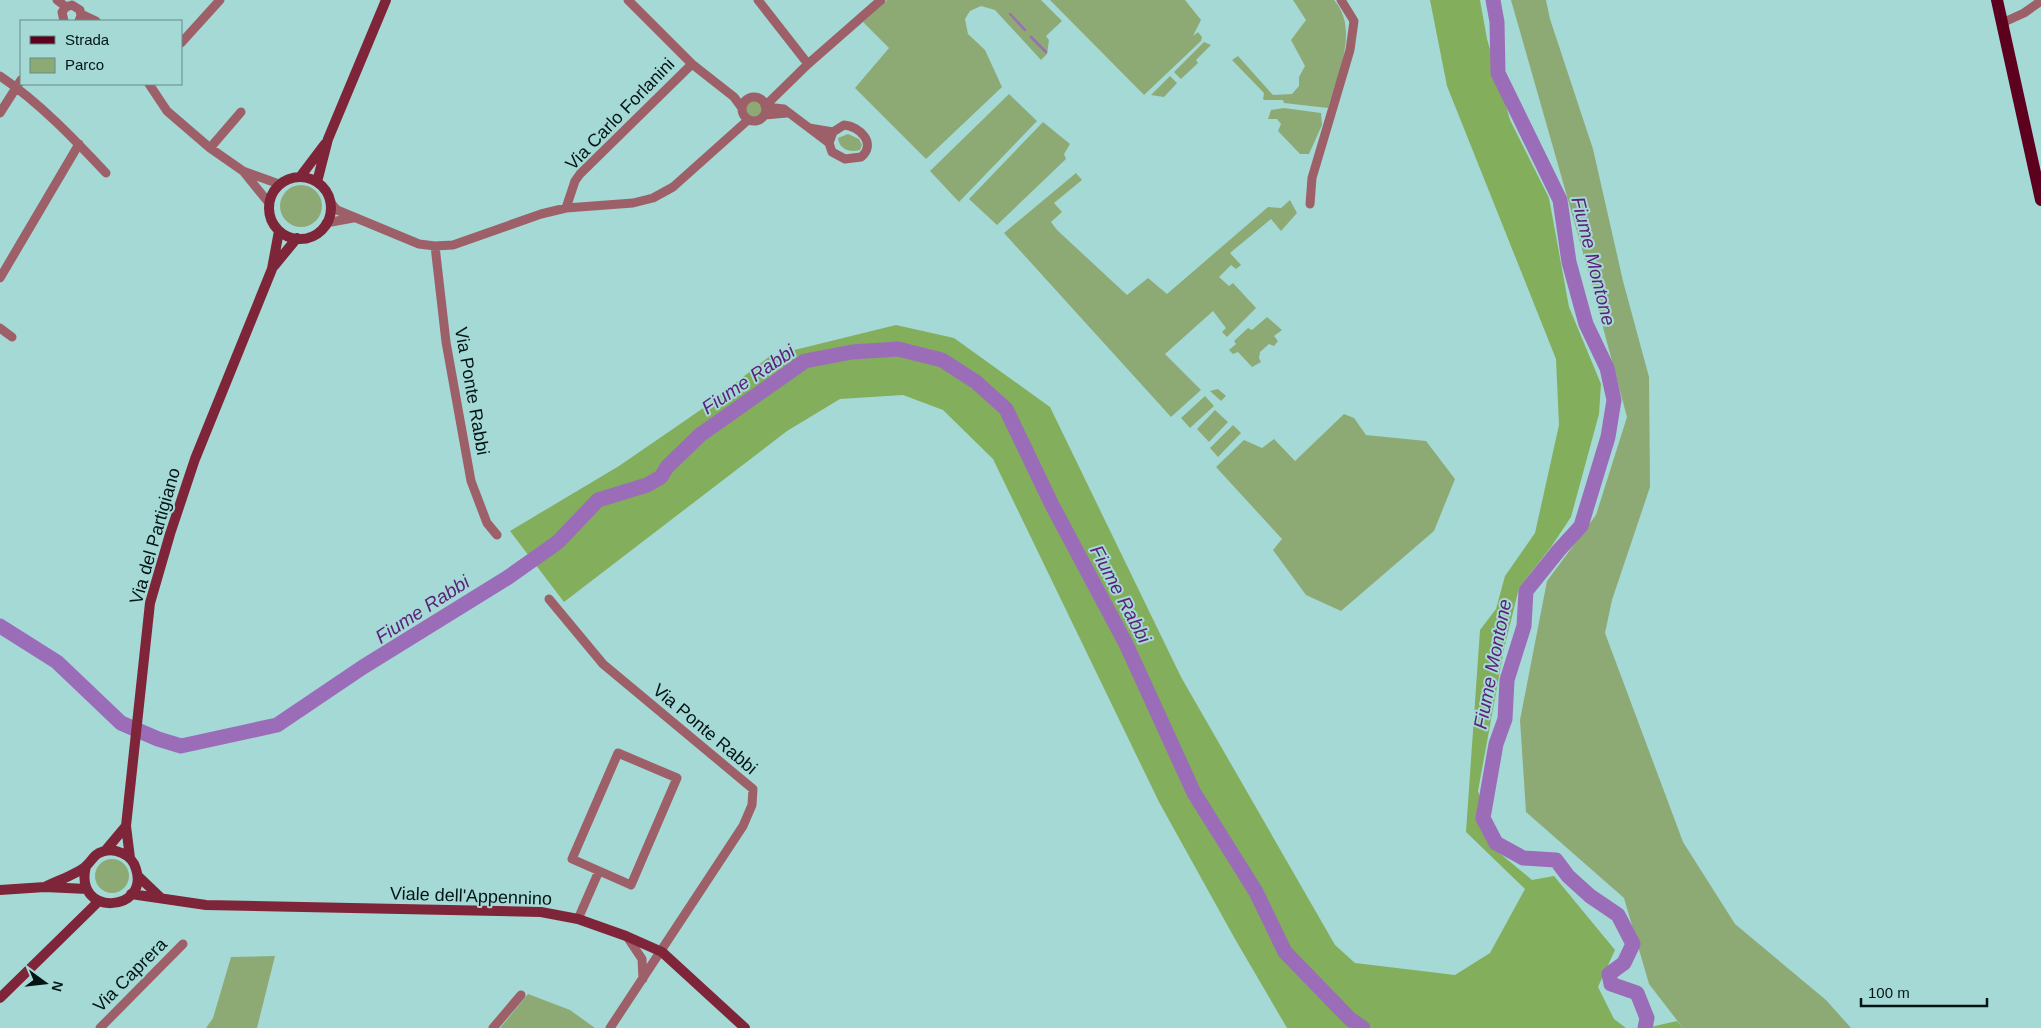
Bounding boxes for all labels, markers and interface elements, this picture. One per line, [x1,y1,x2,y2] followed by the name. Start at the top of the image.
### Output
[20,20,182,85] legend
[65,31,110,48] text: Strada
[561,54,679,174] street label: Via Carlo Forlanini
[65,56,104,73] text: Parco
[1567,195,1620,328] water label: Fiume Montone
[451,325,493,457] street label: Via Ponte Rabbi
[698,340,799,418] water label: Fiume Rabbi
[126,466,184,606] street label: Via del Partigiano
[1086,542,1155,647] water label: Fiume Rabbi
[371,571,474,648] water label: Fiume Rabbi
[1470,597,1515,731] water label: Fiume Montone
[649,680,761,778] street label: Via Ponte Rabbi
[390,883,552,909] street label: Viale dell'Appennino
[89,933,172,1016] street label: Via Caprera
[20,958,70,1008] north arrow
[1861,976,1987,1008] scale bar
[49,979,67,993] text: N
[1868,984,1910,1001] text: 100 m

